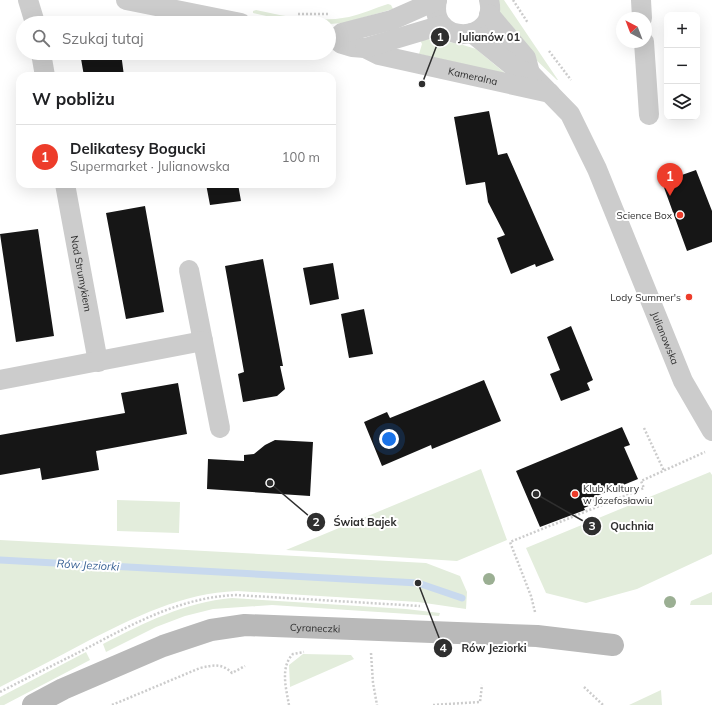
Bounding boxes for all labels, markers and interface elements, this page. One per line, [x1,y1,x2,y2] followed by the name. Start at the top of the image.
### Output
[616,12,652,48] north arrow
[664,12,700,120] map controls
[664,12,700,48] button: +
[16,16,336,60] search box
[430,25,528,48] callout: Julianów 01
[30,27,52,49] icon: search
[62,29,144,48] text: Szukaj tutaj
[436,29,444,44] text: 1
[458,30,520,44] text: Julianów 01
[664,48,700,84] button: −
[447,64,499,88] street label: Kameralna
[664,84,700,120] button: layers
[32,88,115,109] text: W pobliżu
[70,139,206,158] text: Delikatesy Bogucki
[41,149,49,165] text: 1
[282,149,320,165] text: 100 m
[70,158,230,174] text: Supermarket · Julianowska
[657,163,683,196] pin: 1
[616,209,673,222] place label: Science Box
[675,210,685,220] marker: Science Box
[68,234,95,313] street label: Nad Strumykiem
[610,291,681,304] place label: Lody Summer's
[684,292,694,302] marker: Lody Summer's
[649,309,682,366] street label: Julianowska
[379,429,399,449] your location
[583,482,653,507] place label: Klub Kultury w Józefosławiu
[570,489,580,499] marker: Klub Kultury w Józefosławiu
[306,511,405,534] callout: Świat Bajek
[312,514,320,529] text: 2
[334,515,397,529] text: Świat Bajek
[582,515,662,538] callout: Quchnia
[588,518,596,533] text: 3
[610,519,654,533] text: Quchnia
[56,556,120,574] water label: Rów Jeziorki
[290,620,341,635] street label: Cyraneczki
[433,637,534,660] callout: Rów Jeziorki
[439,640,447,655] text: 4
[461,641,527,655] text: Rów Jeziorki

